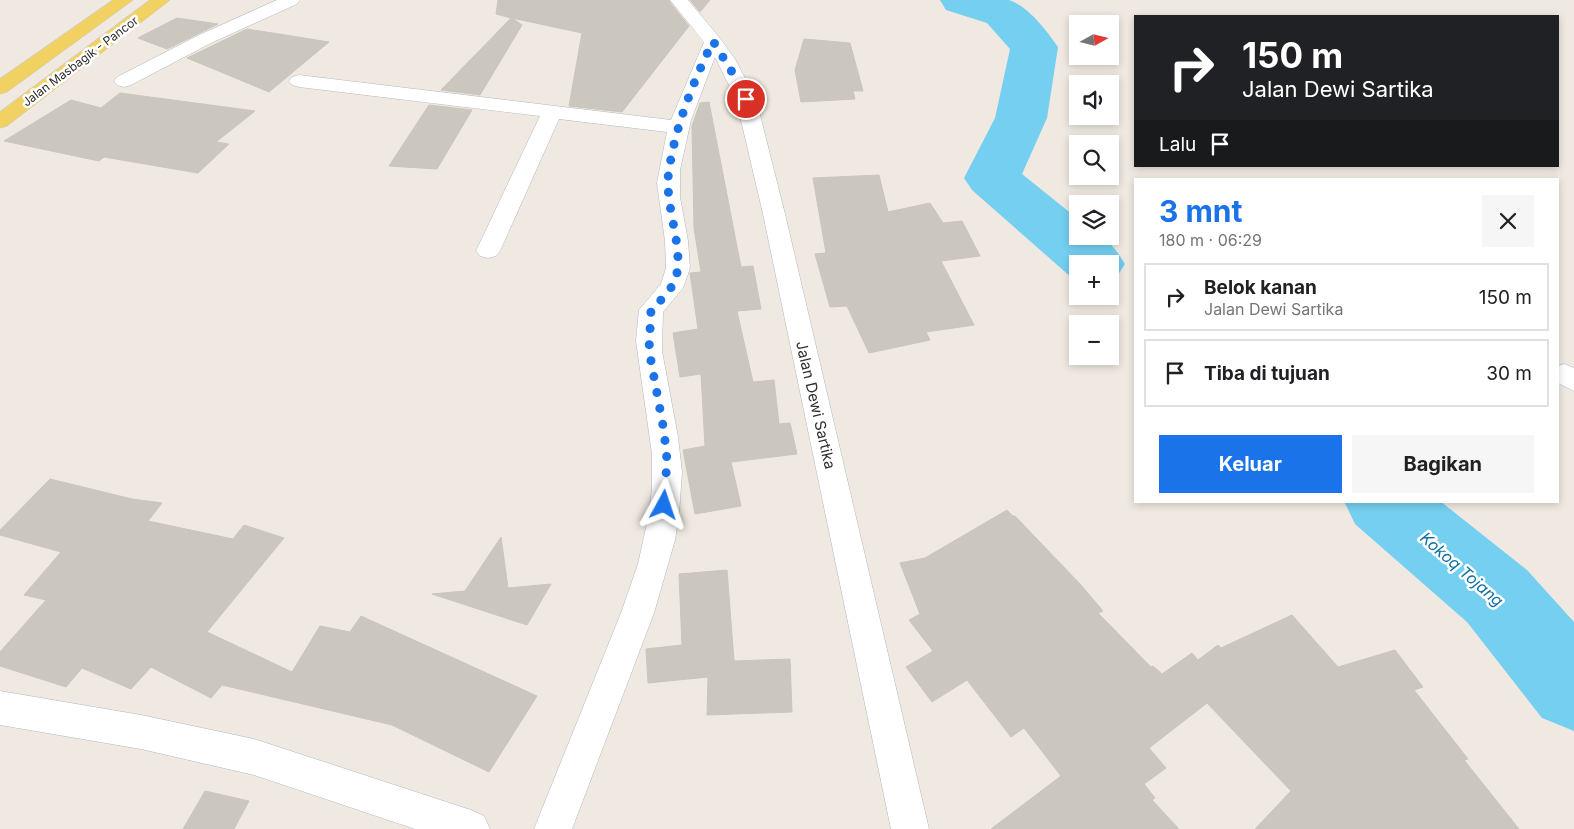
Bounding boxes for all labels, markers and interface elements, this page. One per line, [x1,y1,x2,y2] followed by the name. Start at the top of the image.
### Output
[19,12,141,109] street label: Jalan Masbagik - Pancor
[1069,15,1119,65] north arrow
[1069,15,1119,365] map controls
[1242,34,1343,76] text: 150 m
[1159,35,1224,100] icon: right
[1069,75,1119,125] button: sound
[1242,76,1434,102] text: Jalan Dewi Sartika
[725,78,767,120] pin
[732,85,760,113] icon: arrive
[1206,130,1234,158] icon: arrive
[1159,133,1196,156] text: Lalu
[1069,135,1119,185] button: search
[1159,193,1243,229] text: 3 mnt
[1069,195,1119,245] button: layers
[1482,195,1534,247] button: close
[1159,230,1262,250] text: 180 m · 06:29
[1069,255,1119,305] button: +
[1204,276,1317,299] text: Belok kanan
[1161,283,1189,311] icon: right
[1479,286,1532,309] text: 150 m
[1204,299,1343,319] text: Jalan Dewi Sartika
[1069,315,1119,365] button: −
[792,339,840,471] street label: Jalan Dewi Sartika
[1161,359,1189,387] icon: arrive
[1204,362,1330,385] text: Tiba di tujuan
[1486,362,1532,385] text: 30 m
[1159,435,1342,493] button: Keluar
[1352,435,1534,493] button: Bagikan
[637,478,689,530] position arrow
[1416,527,1508,611] water label: Kokoq Tojang

